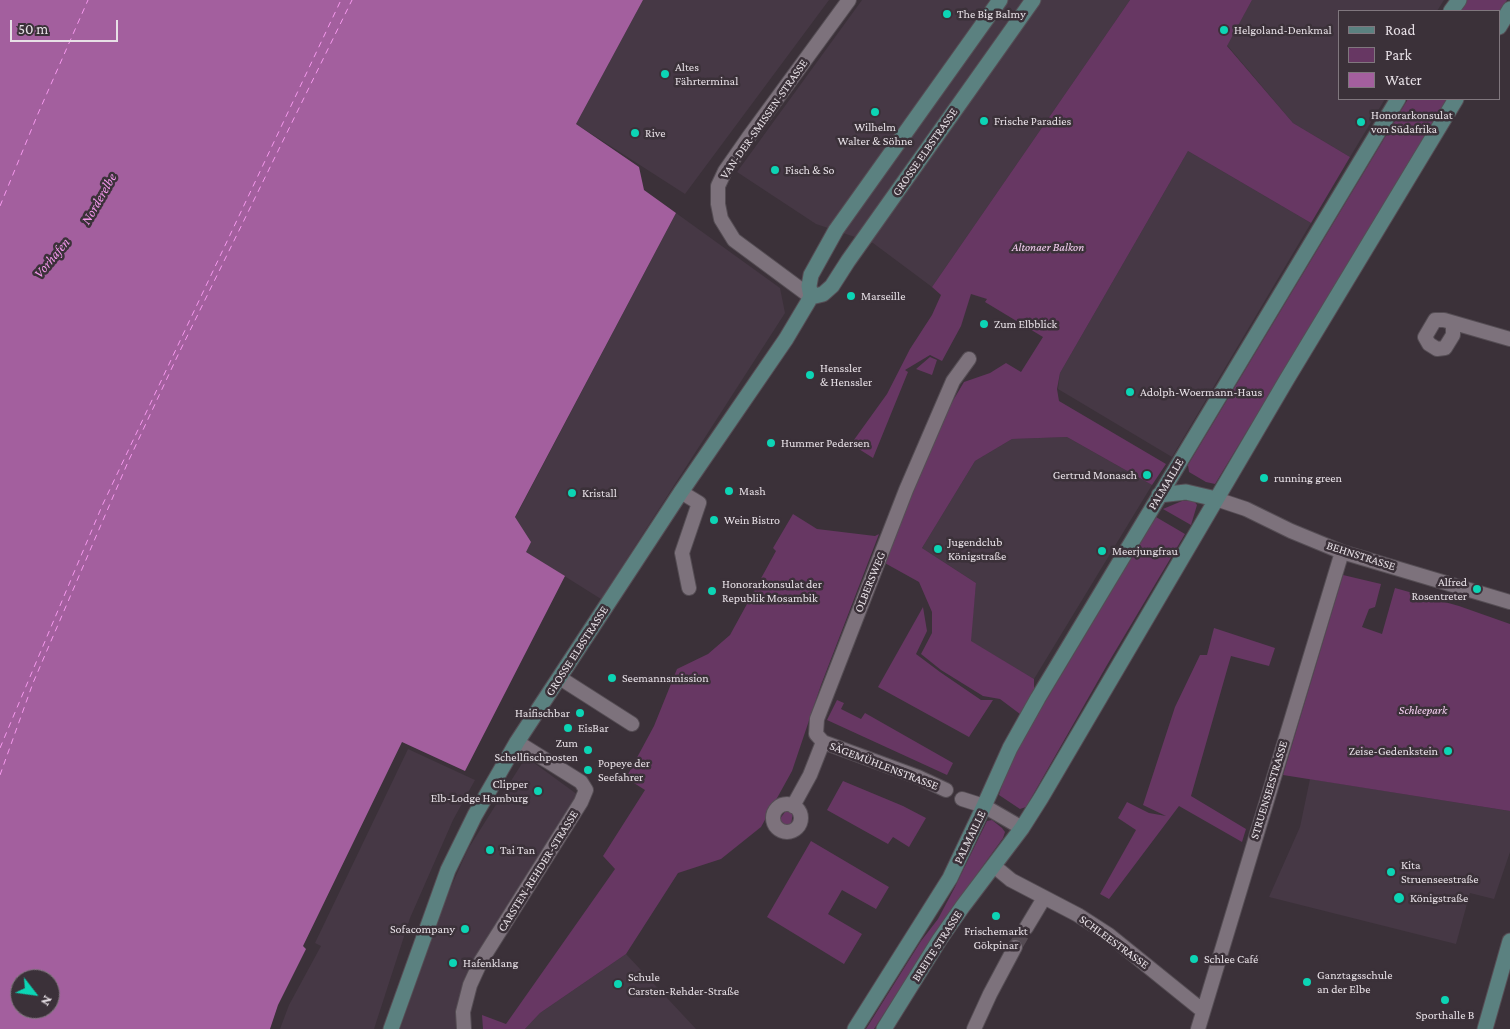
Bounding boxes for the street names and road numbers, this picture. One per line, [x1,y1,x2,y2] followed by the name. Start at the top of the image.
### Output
[717,56,811,182] street label: VAN-DER-SMISSEN-STRASSE
[889,105,961,199] street label: GROSSE ELBSTRASSE
[1145,456,1187,512] street label: PALMAILLE
[1325,538,1397,574] street label: BEHNSTRASSE
[851,550,889,614] street label: OLBERSWEG
[543,603,611,699] street label: GROSSE ELBSTRASSE
[828,739,940,793] street label: SÄGEMÜHLENSTRASSE
[1247,739,1291,841] street label: STRUENSEESTRASSE
[495,808,581,934] street label: CARSTEN-REHDER-STRASSE
[951,808,989,866] street label: PALMAILLE
[909,908,965,984] street label: BREITE STRASSE
[1076,912,1152,972] street label: SCHLEESTRASSE

